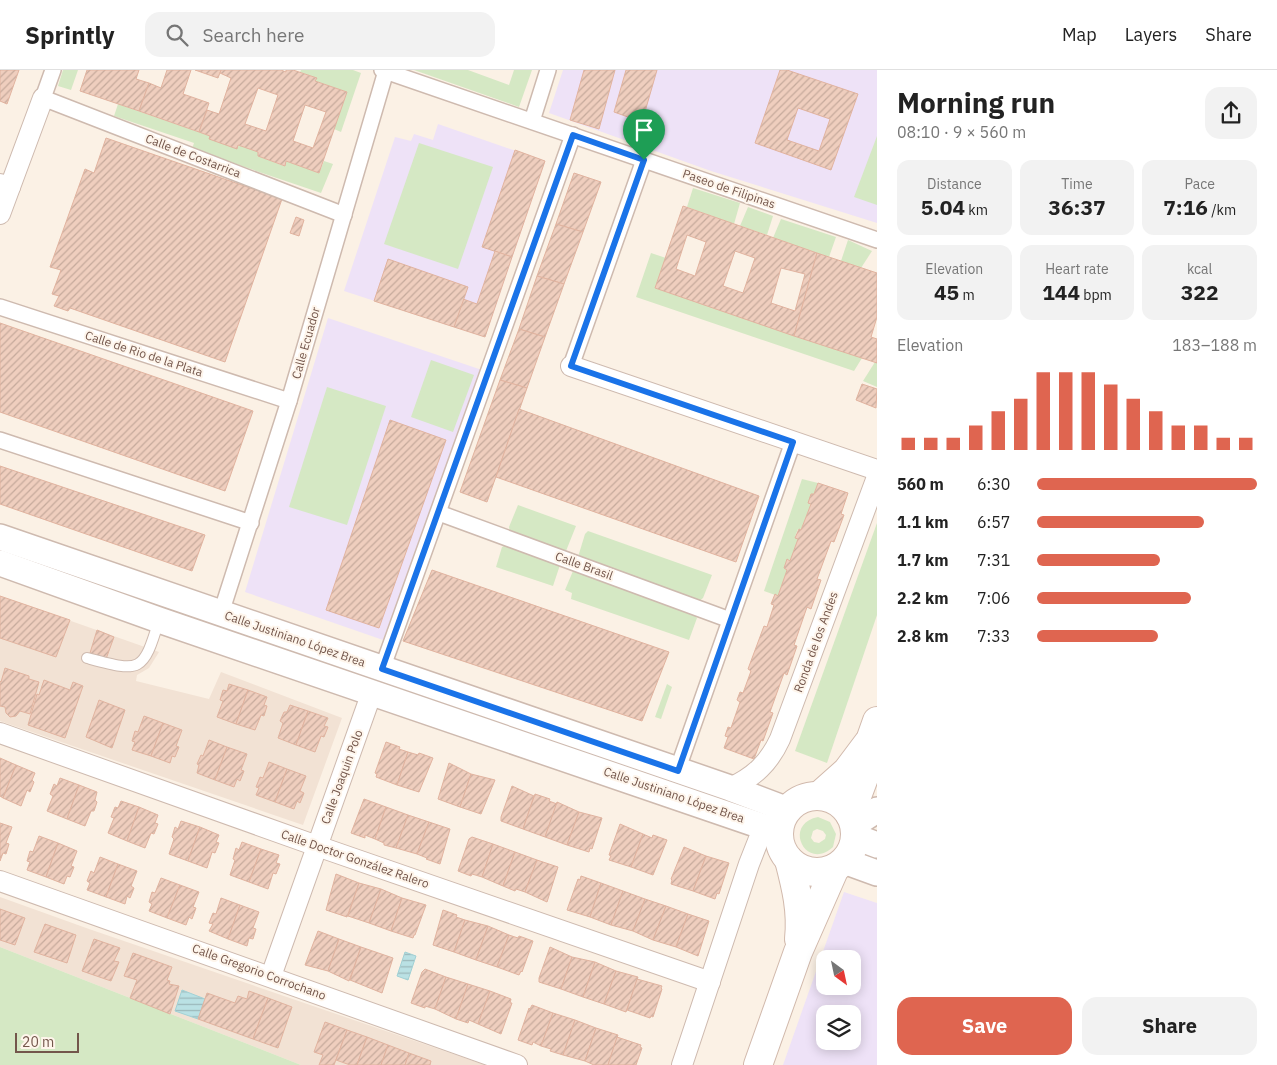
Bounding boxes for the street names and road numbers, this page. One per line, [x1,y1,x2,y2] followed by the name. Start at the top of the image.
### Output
[143,130,244,181] street label: Calle de Costarrica
[681,166,778,211] street label: Paseo de Filipinas
[288,305,323,380] street label: Calle Ecuador
[83,327,205,380] street label: Calle de Rio de la Plata
[553,548,615,583] street label: Calle Brasil
[790,589,841,694] street label: Ronda de los Andes
[223,607,368,670] street label: Calle Justiniano López Brea
[318,727,366,826] street label: Calle Joaquin Polo
[602,763,747,826] street label: Calle Justiniano López Brea
[279,826,431,891] street label: Calle Doctor González Ralero
[190,940,328,1003] street label: Calle Gregorio Corrochano

